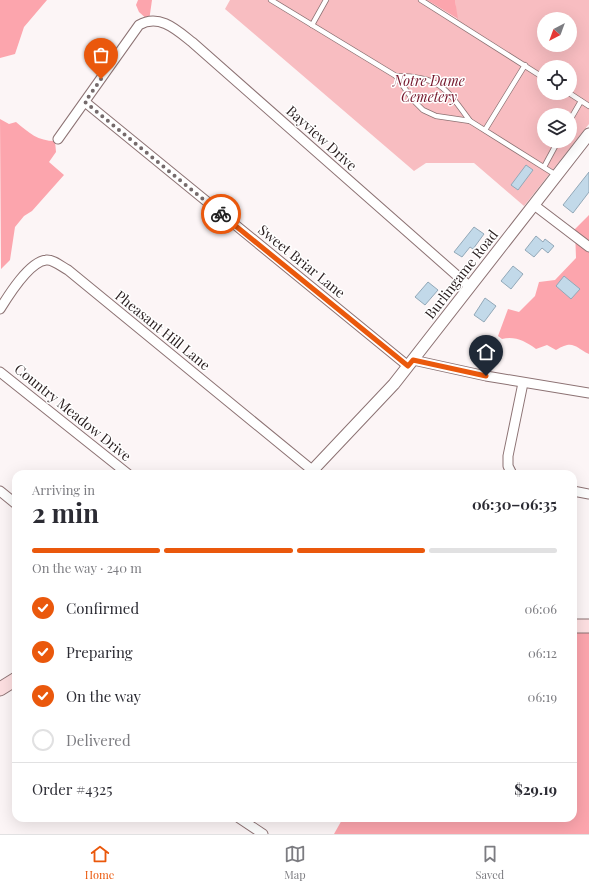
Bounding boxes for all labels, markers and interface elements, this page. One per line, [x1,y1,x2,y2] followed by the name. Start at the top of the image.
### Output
[537,12,577,52] north arrow
[537,12,577,148] map controls
[84,38,118,79] pin
[90,44,112,66] icon: bag
[537,60,577,100] button: locate
[391,71,465,106] park label: Notre Dame Cemetery
[283,101,361,175] street label: Bayview Drive
[537,108,577,148] button: layers
[201,194,241,234] courier
[210,203,232,225] icon: bike
[255,220,349,302] street label: Sweet Briar Lane
[420,226,502,322] street label: Burlingame Road
[112,286,214,374] street label: Pheasant Hill Lane
[469,335,503,376] pin
[475,341,497,363] icon: home
[11,359,135,465] street label: Country Meadow Drive
[32,481,95,498] text: Arriving in
[472,494,557,514] text: 06:30–06:35
[32,495,99,530] text: 2 min
[32,559,142,576] text: On the way · 240 m
[32,597,54,619] icon: check
[66,598,139,618] text: Confirmed
[524,600,557,617] text: 06:06
[32,641,54,663] icon: check
[66,642,133,662] text: Preparing
[528,644,557,661] text: 06:12
[32,685,54,707] icon: check
[66,686,141,706] text: On the way
[528,688,557,705] text: 06:19
[66,730,131,750] text: Delivered
[32,779,112,799] text: Order #4325
[514,779,557,799] text: $29.19
[85,843,114,882] tab: Home
[284,843,306,882] tab: Map
[476,843,504,882] tab: Saved

